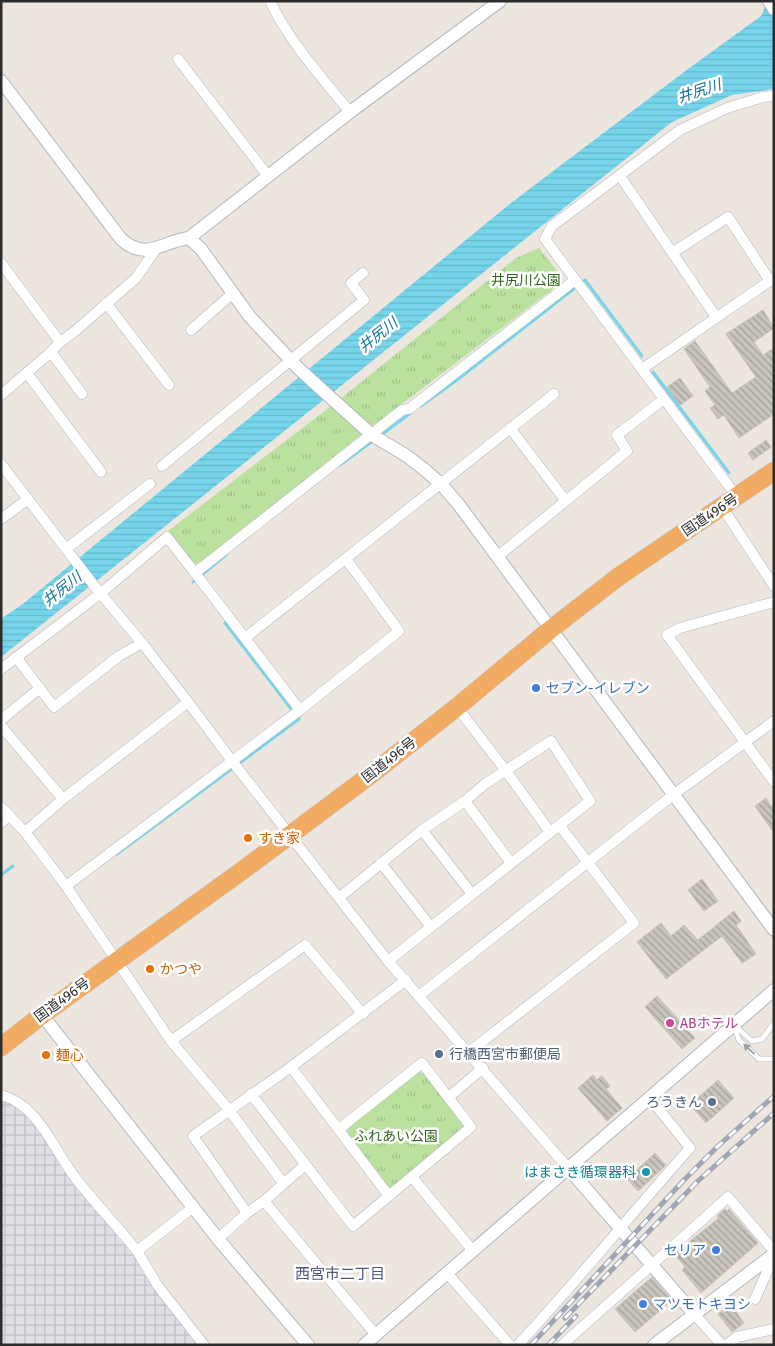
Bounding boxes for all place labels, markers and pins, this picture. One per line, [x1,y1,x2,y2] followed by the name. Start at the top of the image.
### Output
[546,680,650,697] place label: セブン-イレブン
[530,682,542,694] marker: セブン-イレブン
[258,830,300,847] place label: すき家
[242,832,254,844] marker: すき家
[160,961,202,978] place label: かつや
[144,963,156,975] marker: かつや
[680,1015,739,1032] place label: ABホテル
[664,1017,676,1029] marker: ABホテル
[449,1046,561,1063] place label: 行橋西宮市郵便局
[56,1047,84,1064] place label: 麺心
[433,1048,445,1060] marker: 行橋西宮市郵便局
[40,1049,52,1061] marker: 麺心
[646,1094,702,1111] place label: ろうきん
[706,1096,718,1108] marker: ろうきん
[524,1164,636,1181] place label: はまさき循環器科
[640,1166,652,1178] marker: はまさき循環器科
[664,1242,706,1259] place label: セリア
[710,1244,722,1256] marker: セリア
[653,1296,751,1313] place label: マツモトキヨシ
[637,1298,649,1310] marker: マツモトキヨシ

